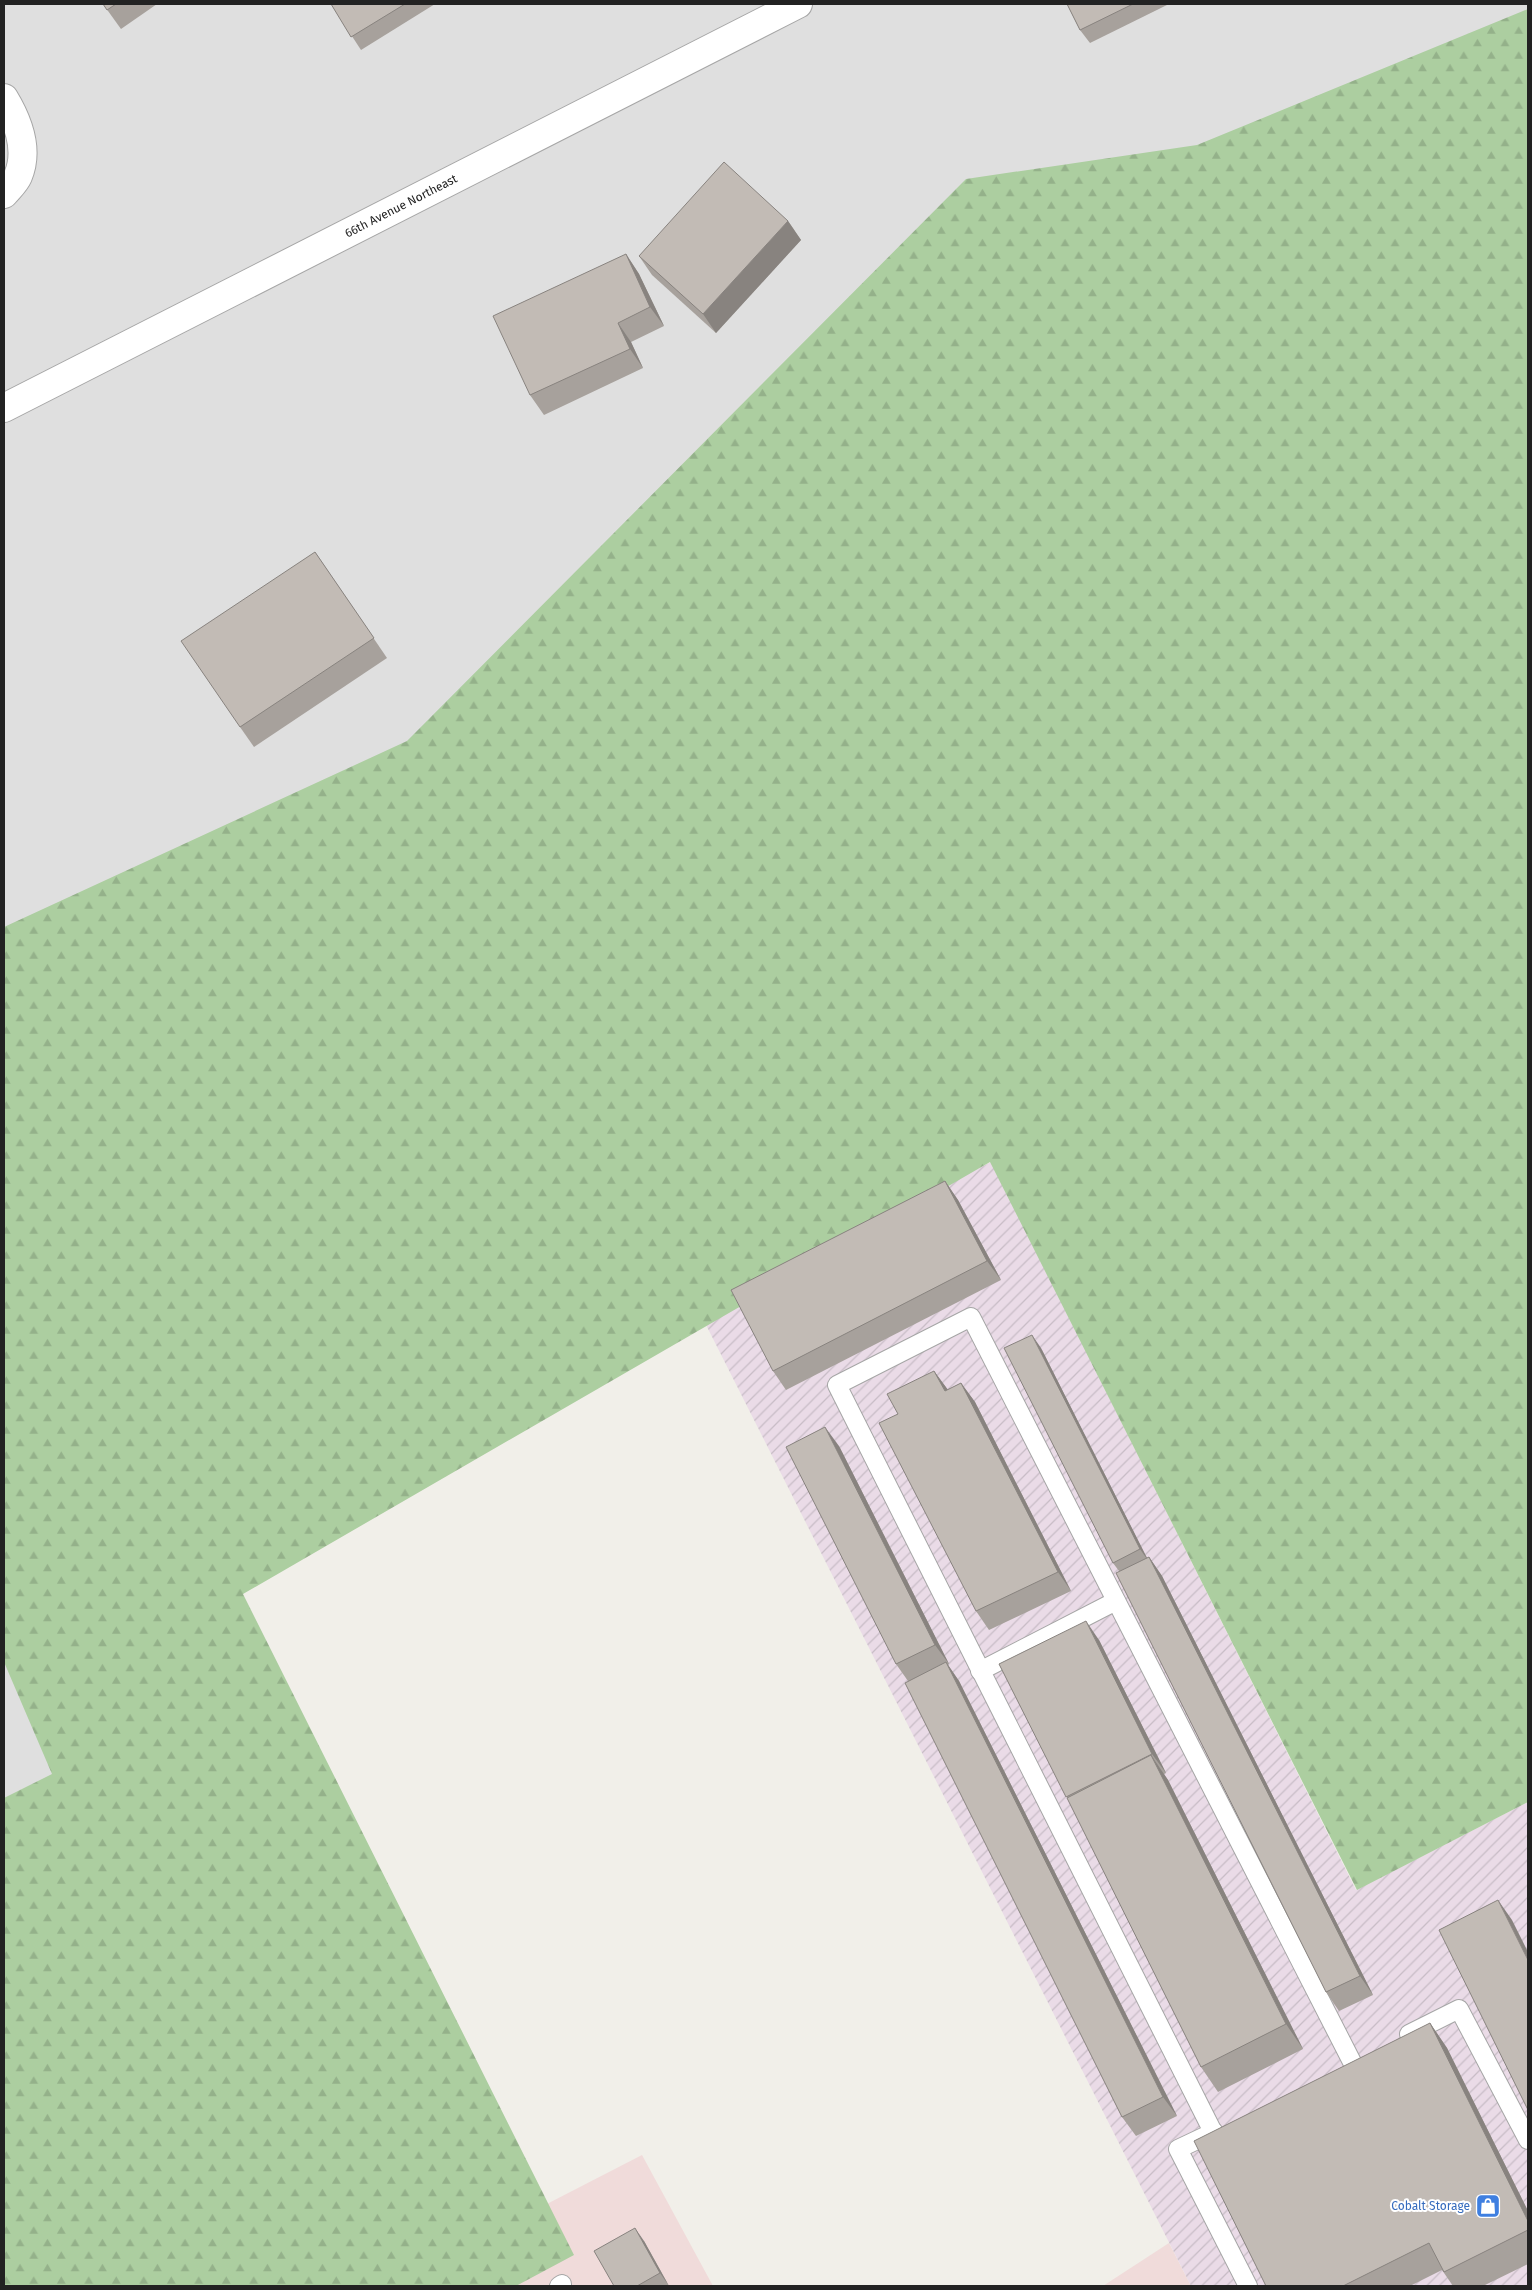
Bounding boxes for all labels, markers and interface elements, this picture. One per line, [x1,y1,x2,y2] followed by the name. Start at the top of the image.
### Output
[342,171,460,240] street label: 66th Avenue Northeast
[1475,2193,1501,2219] shop icon: Cobalt Storage
[1391,2199,1470,2213] place label: Cobalt Storage

